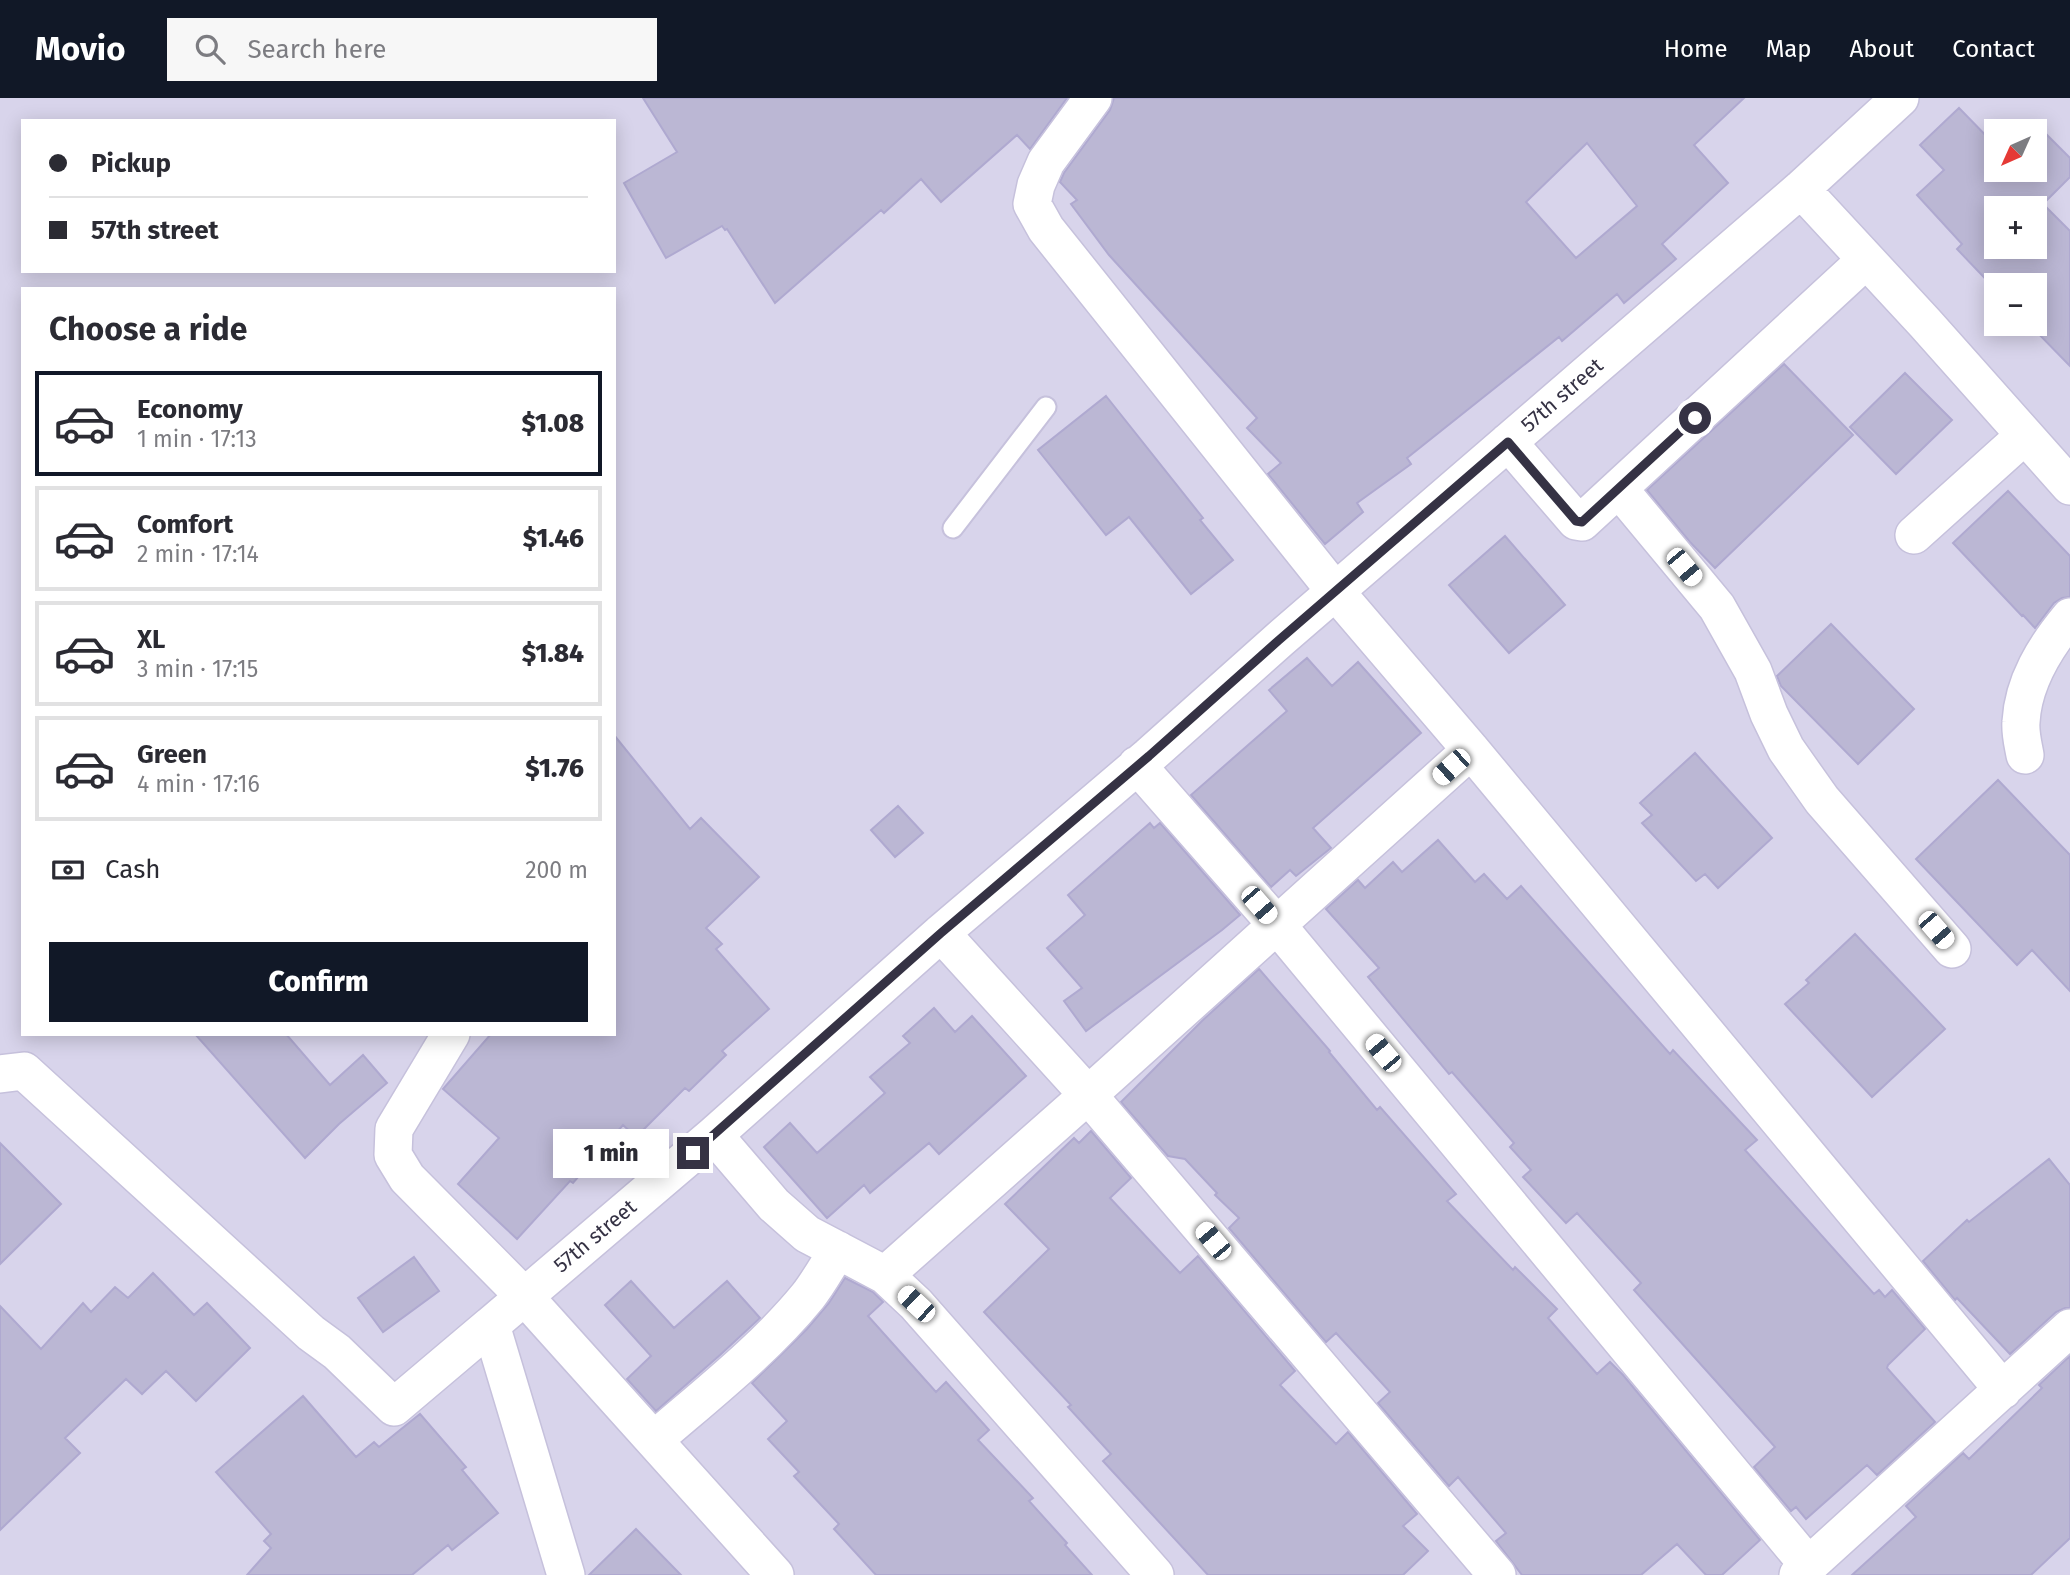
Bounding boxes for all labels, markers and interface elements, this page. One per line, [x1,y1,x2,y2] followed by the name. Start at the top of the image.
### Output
[167,18,657,81] search box
[35,29,125,69] text: Movio
[191,30,229,68] icon: search
[247,34,386,65] text: Search here
[1664,35,1728,63] text: Home
[1766,35,1812,63] text: Map
[1850,35,1914,63] text: About
[1952,35,2035,63] text: Contact
[1984,119,2048,182] north arrow
[1984,119,2047,336] map controls
[91,148,171,179] text: Pickup
[1984,196,2047,259] button: +
[91,215,219,246] text: 57th street
[1984,273,2047,336] button: −
[49,310,247,348] text: Choose a ride
[1516,352,1609,438] street label: 57th street
[53,392,116,455] icon: car
[137,394,243,425] text: Economy
[1679,402,1711,434] route start
[522,408,584,439] text: $1.08
[137,425,257,453] text: 1 min · 17:13
[53,507,116,570] icon: car
[137,509,233,540] text: Comfort
[523,523,584,554] text: $1.46
[137,540,259,568] text: 2 min · 17:14
[1663,544,1706,590] car
[53,622,116,685] icon: car
[137,624,165,655] text: XL
[522,638,584,669] text: $1.84
[137,655,258,683] text: 3 min · 17:15
[53,737,116,800] icon: car
[137,739,207,770] text: Green
[1429,745,1474,789] car
[525,753,584,784] text: $1.76
[137,770,260,798] text: 4 min · 17:16
[49,851,87,889] icon: cash
[105,854,161,885] text: Cash
[525,856,588,884] text: 200 m
[1238,882,1281,928] car
[1915,907,1958,953] car
[49,942,588,1022] button: Confirm
[1362,1030,1405,1076] car
[553,1128,668,1178] callout: 1 min
[677,1137,709,1169] route end
[583,1139,639,1167] text: 1 min
[548,1194,642,1278] street label: 57th street
[1192,1218,1235,1264] car
[894,1282,939,1326] car

